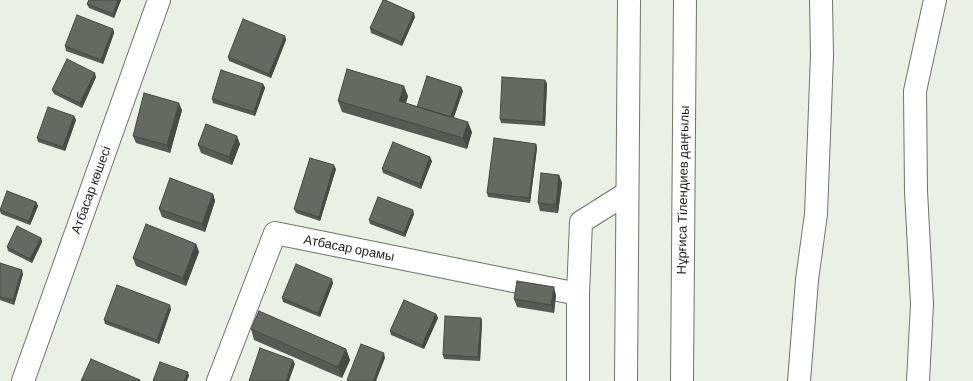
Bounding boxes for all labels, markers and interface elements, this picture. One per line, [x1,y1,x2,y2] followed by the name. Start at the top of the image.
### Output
[674,105,692,275] street label: Нұрғиса Тілендиев даңғылы
[68,144,114,236] street label: Атбасар көшесі
[302,232,396,264] street label: Атбасар орамы

